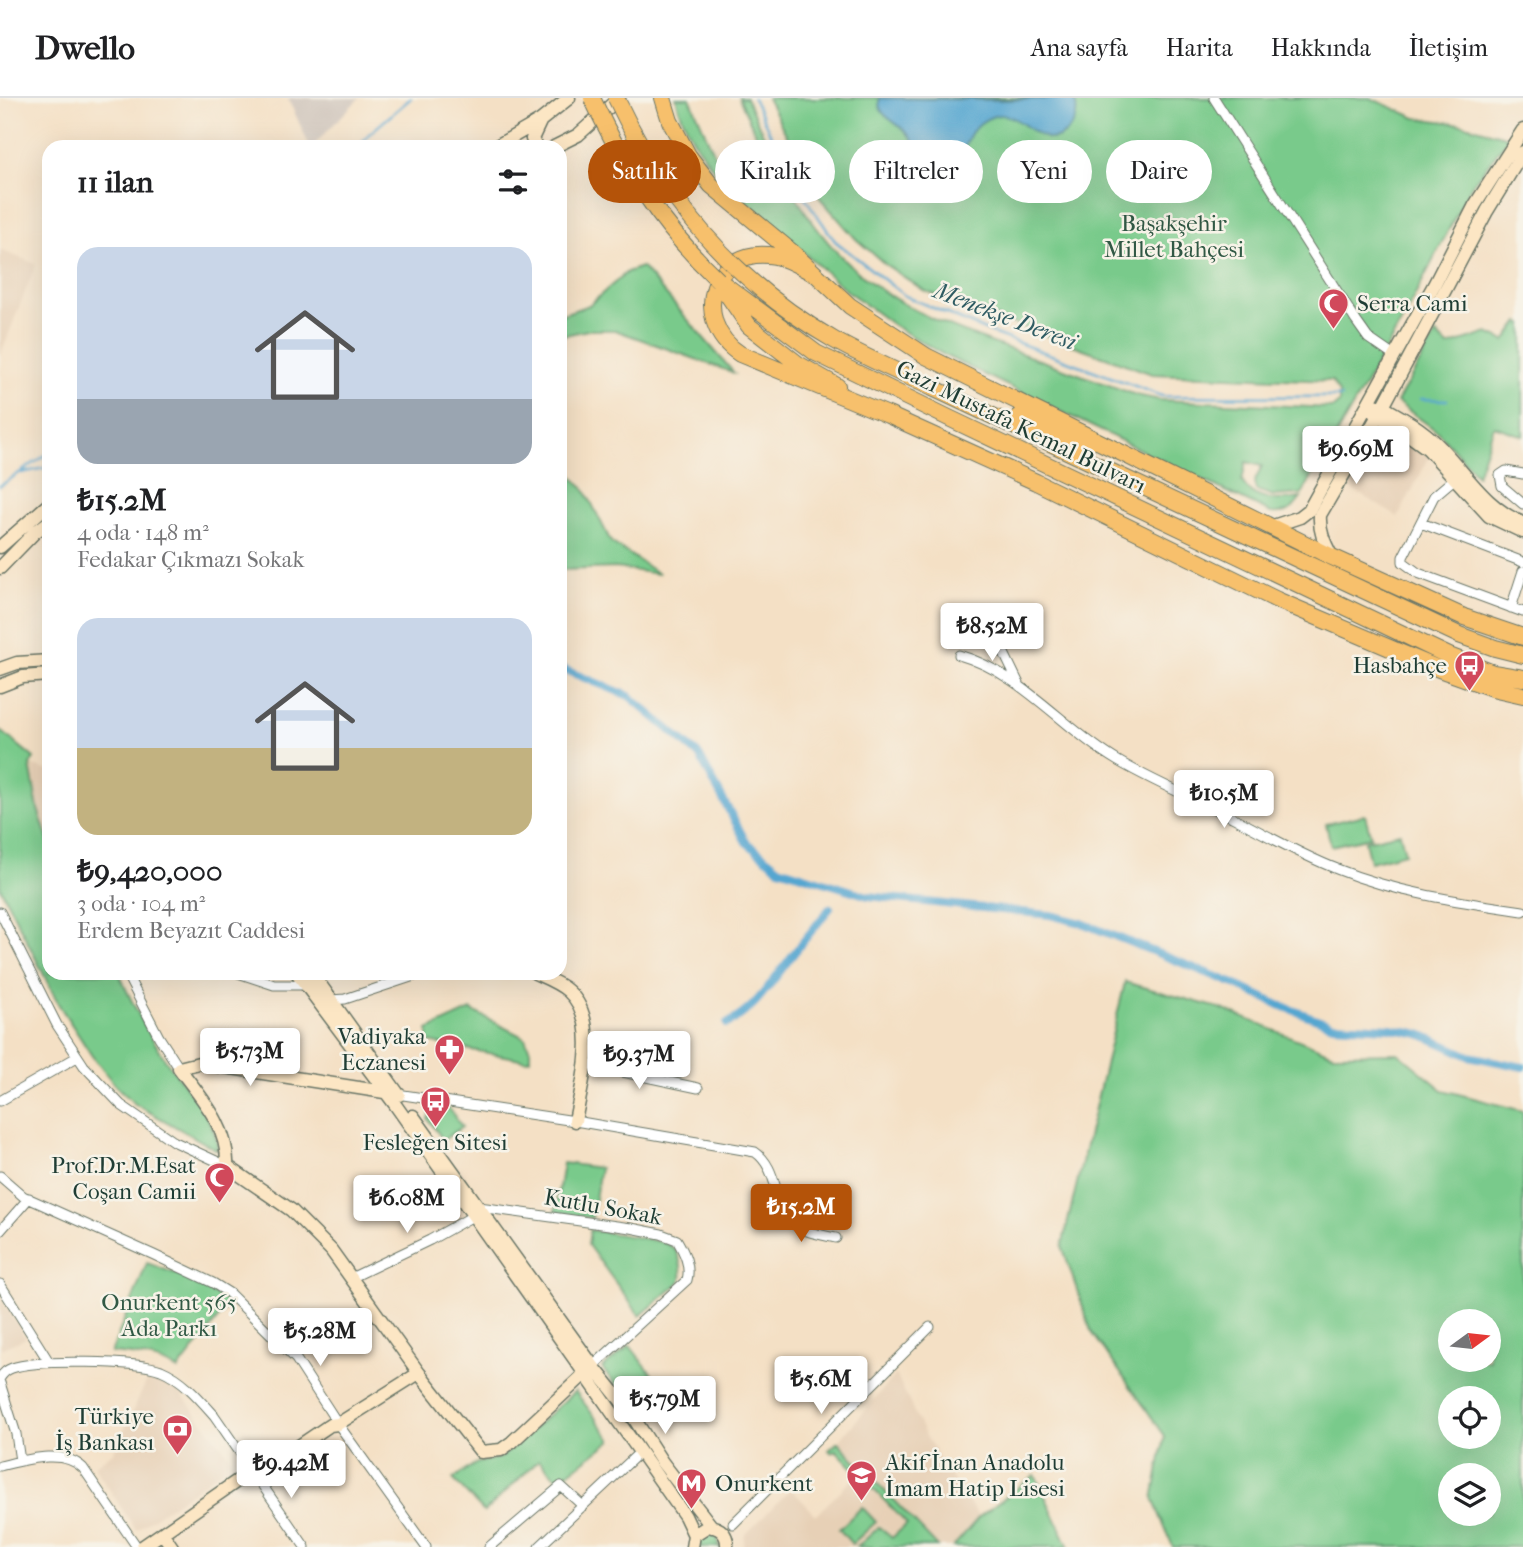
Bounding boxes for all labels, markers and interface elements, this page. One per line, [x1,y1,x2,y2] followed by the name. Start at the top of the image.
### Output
[35,29,135,68] text: Dwello
[1031,34,1128,62] text: Ana sayfa
[1166,34,1233,62] text: Harita
[1271,34,1371,62] text: Hakkında
[1409,34,1488,62] text: İletişim
[588,140,701,203] chip: Satılık
[715,140,835,203] chip: Kiralık
[849,140,983,203] chip: Filtreler
[997,140,1092,203] chip: Yeni
[1106,140,1212,203] chip: Daire
[494,163,532,201] icon: filters
[77,165,153,200] text: 11 ilan
[1104,210,1244,263] park label: Başakşehir Millet Bahçesi
[928,275,1082,357] water label: Menekşe Deresi
[1317,286,1351,330] mosque icon: Serra Cami
[1357,290,1468,317] place label: Serra Cami
[242,292,368,418] icon: home
[892,355,1150,499] street label: Gazi Mustafa Kemal Bulvarı
[1299,426,1413,486] pin: ₺9.69M
[1318,435,1394,462] text: ₺9.69M
[77,483,166,518] text: ₺15.2M
[77,519,209,546] text: 4 oda · 148 m²
[77,546,304,573] text: Fedakar Çıkmazı Sokak
[935,603,1049,663] pin: ₺8.52M
[956,612,1028,639] text: ₺8.52M
[1453,648,1487,692] bus stop icon: Hasbahçe
[1353,652,1447,679] place label: Hasbahçe
[242,663,368,789] icon: home
[1167,770,1281,830] pin: ₺10.5M
[1190,779,1258,806] text: ₺10.5M
[77,854,222,889] text: ₺9,420,000
[77,890,205,917] text: 3 oda · 104 m²
[77,917,305,944] text: Erdem Beyazıt Caddesi
[337,1023,426,1076] place label: Vadiyaka Eczanesi
[193,1028,307,1088] pin: ₺5.73M
[432,1032,466,1076] pharmacy icon: Vadiyaka Eczanesi
[582,1032,696,1091] pin: ₺9.37M
[216,1037,284,1064] text: ₺5.73M
[603,1040,675,1067] text: ₺9.37M
[418,1084,452,1128] bus stop icon: Fesleğen Sitesi
[362,1129,508,1156] place label: Fesleğen Sitesi
[51,1152,196,1205] place label: Prof.Dr.M.Esat Coşan Camii
[202,1161,236,1205] mosque icon: Prof.Dr.M.Esat Coşan Camii
[350,1176,464,1235] pin: ₺6.08M
[542,1183,665,1231] street label: Kutlu Sokak
[369,1184,445,1211] text: ₺6.08M
[744,1184,858,1244] pin: ₺15.2M
[767,1193,835,1220] text: ₺15.2M
[101,1289,237,1342] park label: Onurkent 565 Ada Parkı
[263,1308,377,1368] pin: ₺5.28M
[1438,1309,1502,1372] north arrow
[1438,1309,1501,1526] map controls
[284,1317,356,1344] text: ₺5.28M
[772,1356,870,1416] pin: ₺5.6M
[790,1365,852,1392] text: ₺5.6M
[608,1376,722,1436] pin: ₺5.79M
[630,1385,700,1412] text: ₺5.79M
[1438,1386,1501,1449] button: locate
[55,1403,154,1456] place label: Türkiye İş Bankası
[160,1412,194,1456] bank icon: Türkiye İş Bankası
[234,1440,348,1500] pin: ₺9.42M
[253,1449,329,1476] text: ₺9.42M
[884,1449,1065,1502] place label: Akif İnan Anadolu İmam Hatip Lisesi
[845,1458,879,1502] school or university icon: Akif İnan Anadolu İmam Hatip Lisesi
[1438,1463,1501,1526] button: layers
[675,1466,709,1510] metro station icon: Onurkent
[715,1470,813,1497] place label: Onurkent

